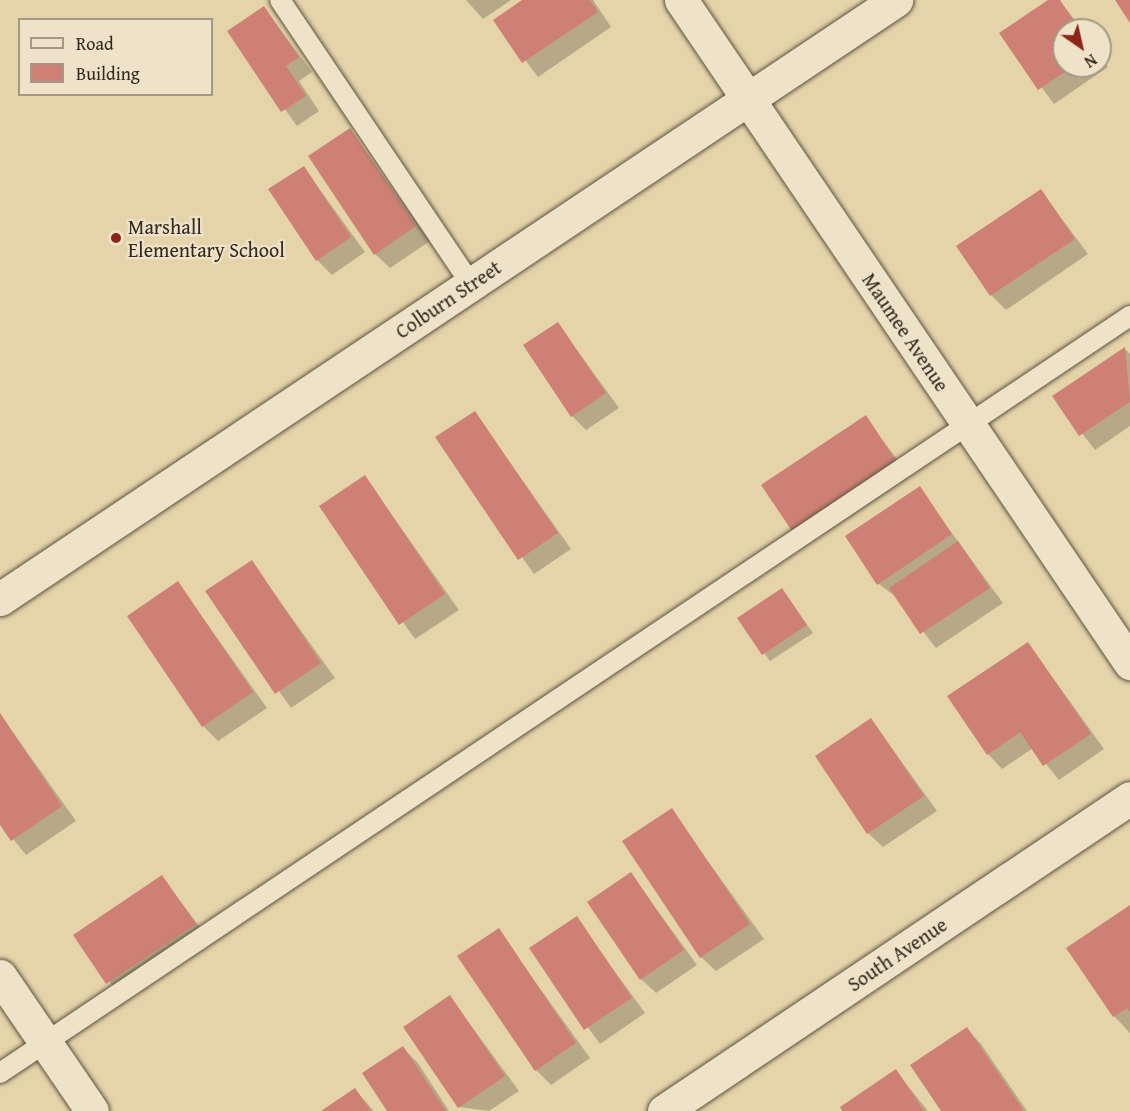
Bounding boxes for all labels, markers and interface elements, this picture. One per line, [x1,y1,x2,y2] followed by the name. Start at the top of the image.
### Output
[18,18,213,96] legend
[1052,18,1112,78] north arrow
[76,30,114,57] text: Road
[1080,48,1102,74] text: N
[76,60,140,87] text: Building
[128,214,285,261] place label: Marshall Elementary School
[109,231,123,245] marker: Marshall Elementary School
[391,255,505,343] street label: Colburn Street
[858,268,954,396] street label: Maumee Avenue
[843,912,951,996] street label: South Avenue

